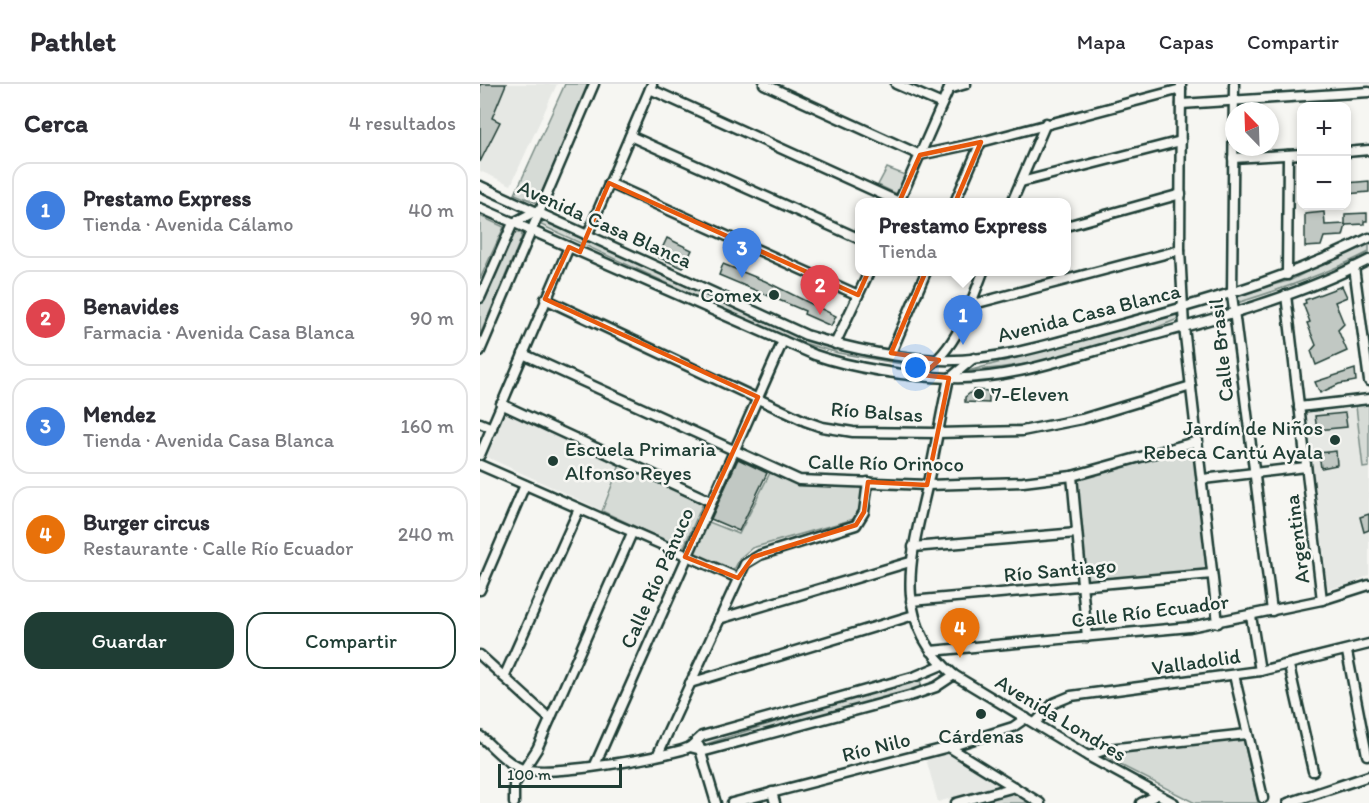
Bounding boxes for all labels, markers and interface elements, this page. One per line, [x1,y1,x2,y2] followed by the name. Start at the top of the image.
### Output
[30,24,116,58] text: Pathlet
[1077,29,1126,54] text: Mapa
[1159,29,1214,54] text: Capas
[1247,29,1339,54] text: Compartir
[1225,102,1279,156] north arrow
[1297,102,1351,210] map controls
[1297,102,1351,156] button: +
[24,107,88,139] text: Cerca
[349,111,456,135] text: 4 resultados
[1297,156,1351,210] button: −
[514,174,696,273] street label: Avenida Casa Blanca
[83,185,251,212] text: Prestamo Express
[41,198,50,222] text: 1
[408,198,454,222] text: 40 m
[855,198,1071,276] popup
[83,212,294,236] text: Tienda · Avenida Cálamo
[879,212,1047,239] text: Prestamo Express
[722,228,762,278] pin: 3
[879,239,937,263] text: Tienda
[800,266,840,315] pin: 2
[995,278,1183,347] street label: Avenida Casa Blanca
[700,282,762,307] place label: Comex
[767,288,781,302] marker: Comex
[83,293,179,320] text: Benavides
[944,296,982,345] pin: 1
[1203,297,1238,403] street label: Calle Brasil
[40,306,51,330] text: 2
[410,306,454,330] text: 90 m
[83,320,355,344] text: Farmacia · Avenida Casa Blanca
[901,353,930,382] your location
[991,381,1069,406] place label: 7-Eleven
[972,387,986,401] marker: 7-Eleven
[830,396,924,427] street label: Río Balsas
[83,401,156,428] text: Mendez
[40,414,51,438] text: 3
[401,414,454,438] text: 160 m
[1143,415,1323,464] place label: Jardín de Niños Rebeca Cantú Ayala
[83,428,334,452] text: Tienda · Avenida Casa Blanca
[1328,433,1342,447] marker: Jardín de Niños Rebeca Cantú Ayala
[565,436,716,485] place label: Escuela Primaria Alfonso Reyes
[808,449,964,476] street label: Calle Río Orinoco
[546,454,560,468] marker: Escuela Primaria Alfonso Reyes
[1279,493,1314,585] street label: Argentina
[614,503,699,652] street label: Calle Río Pánuco
[83,509,210,536] text: Burger circus
[39,522,52,546] text: 4
[398,522,454,546] text: 240 m
[83,536,353,560] text: Restaurante · Calle Río Ecuador
[1003,552,1117,587] street label: Río Santiago
[1070,588,1231,633] street label: Calle Río Ecuador
[940,608,980,658] pin: 4
[24,612,234,669] button: Guardar
[246,612,456,669] button: Compartir
[1150,643,1242,680] street label: Valladolid
[991,669,1131,767] street label: Avenida Londres
[974,707,988,721] marker: Cárdenas
[938,723,1024,748] place label: Cárdenas
[839,726,913,767] street label: Río Nilo
[498,761,622,788] scale bar
[507,765,551,784] text: 100 m

